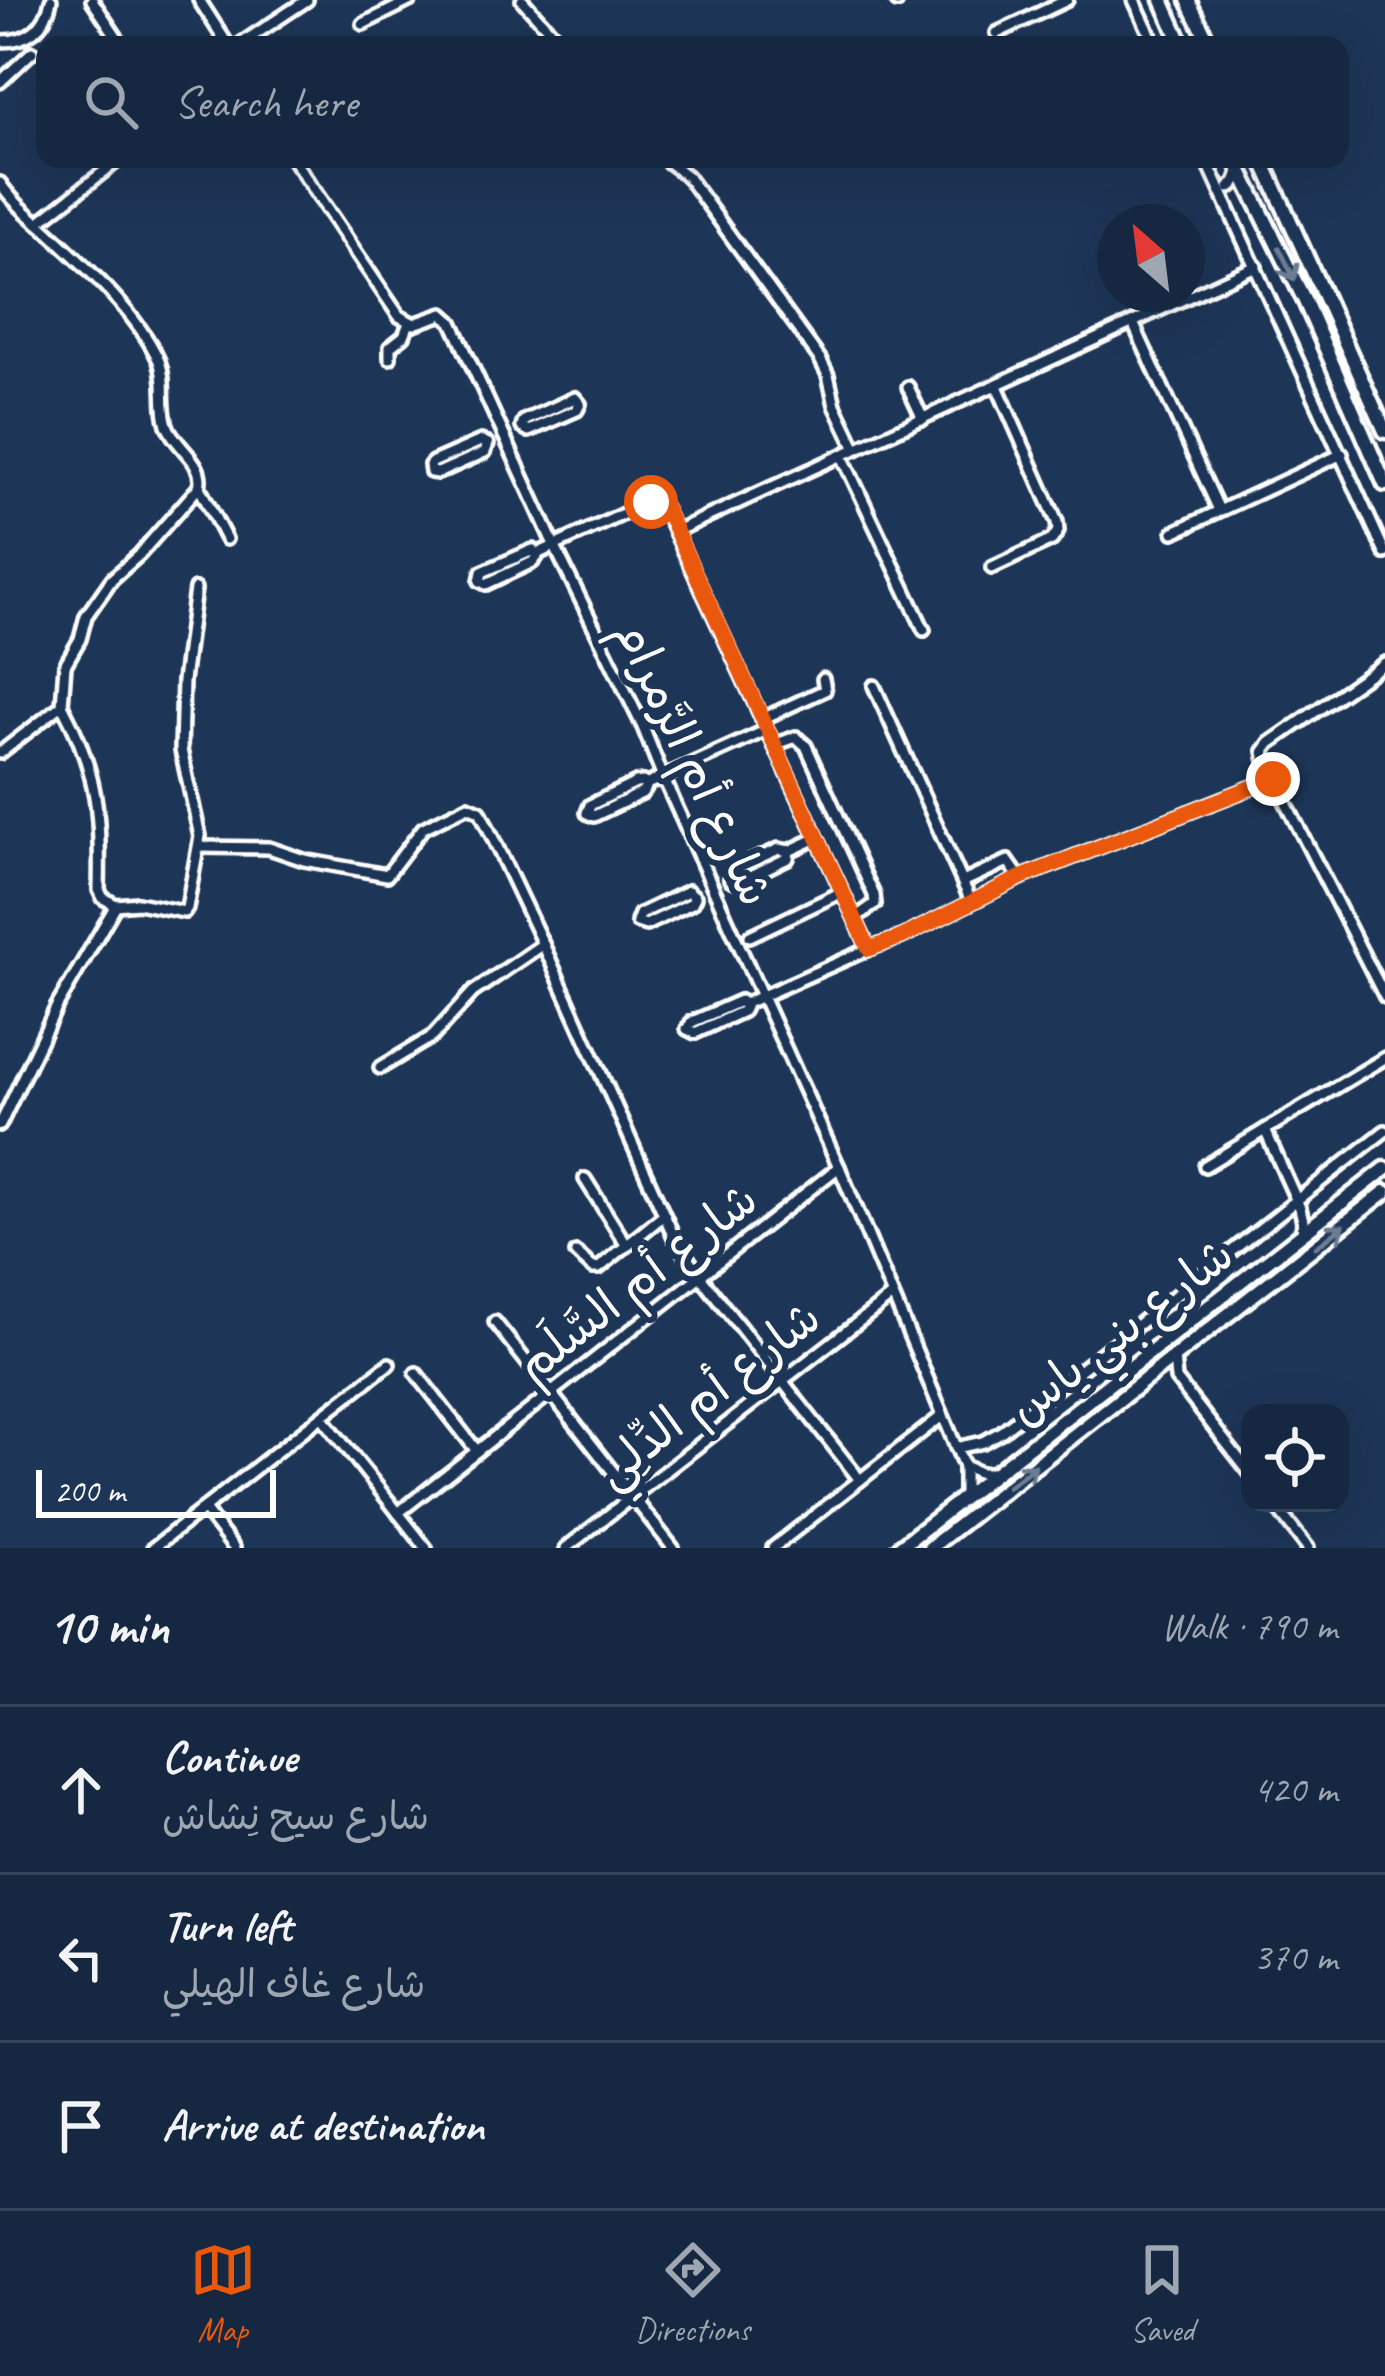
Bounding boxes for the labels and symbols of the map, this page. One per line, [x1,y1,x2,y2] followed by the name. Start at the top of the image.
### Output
[1097,204,1205,312] north arrow
[1277,245,1299,281] one-way arrow
[624,475,678,529] route start
[595,610,787,918] street label: شارع أم الرَّمرام
[1246,752,1300,806] route end
[503,1168,774,1400] street label: شارع أم السَّلَم
[1313,1223,1345,1249] one-way arrow
[996,1224,1252,1446] street label: شارع بني ياس
[583,1287,839,1509] street label: شارع أم الدِّلِي
[1006,1463,1038,1489] one-way arrow
[36,1464,276,1517] scale bar

